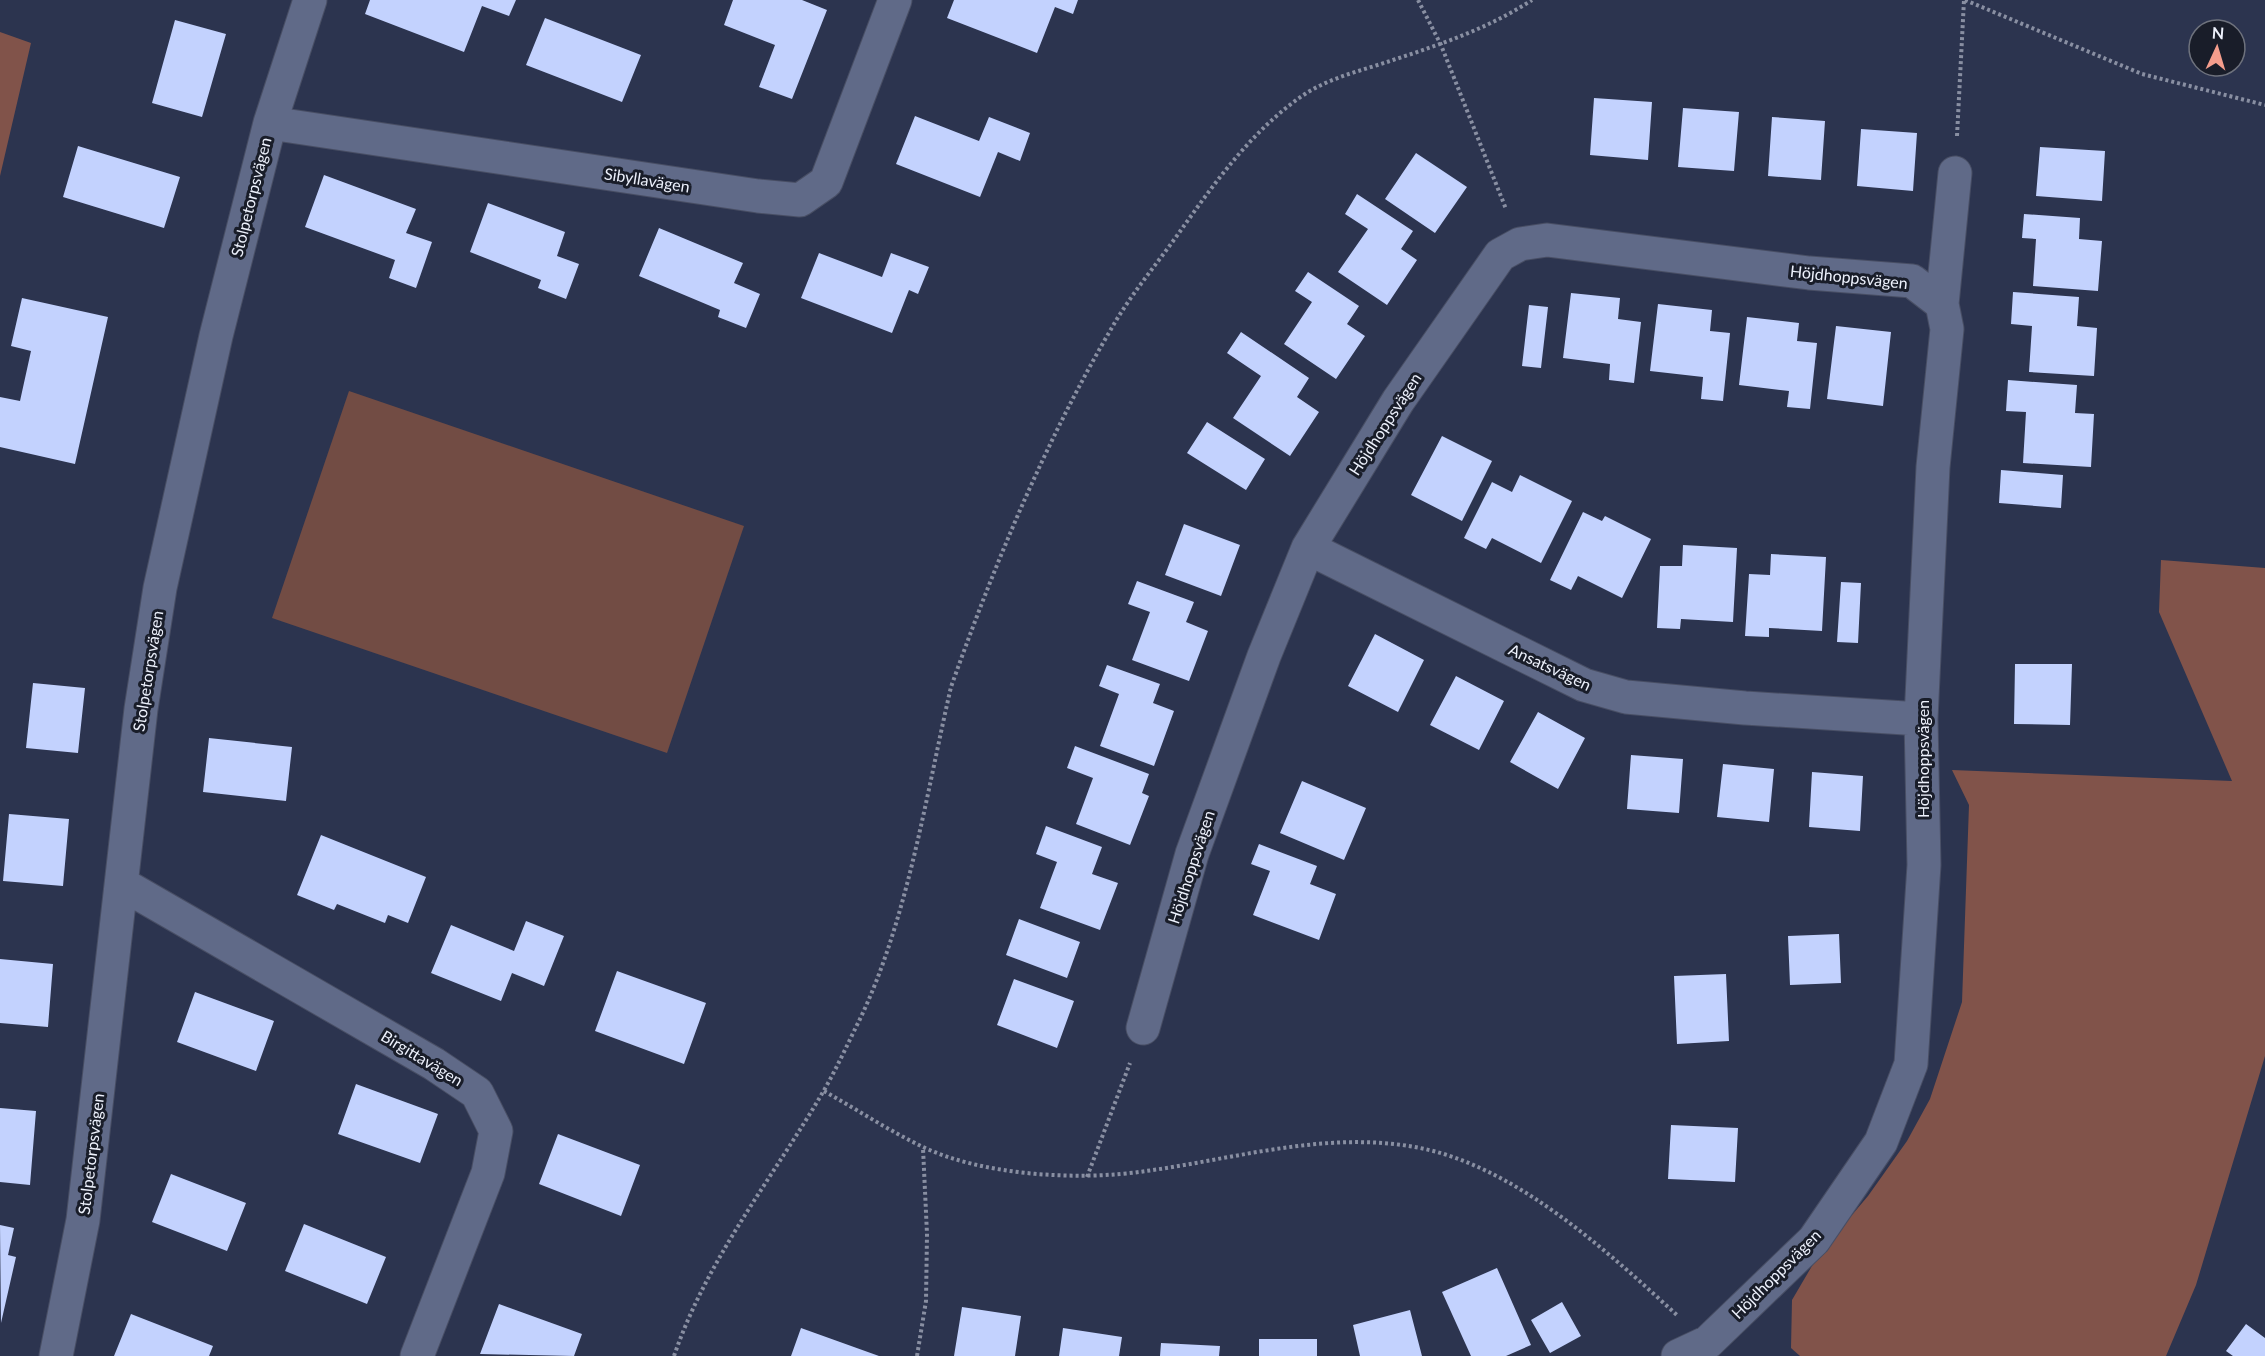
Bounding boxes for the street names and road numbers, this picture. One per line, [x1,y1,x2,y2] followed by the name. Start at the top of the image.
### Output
[227,135,275,258] street label: Stolpetorpsvägen
[603,163,691,196] street label: Sibyllavägen
[1789,261,1909,292] street label: Höjdhoppsvägen
[1344,369,1425,478] street label: Höjdhoppsvägen
[129,609,166,733] street label: Stolpetorpsvägen
[1506,639,1594,694] street label: Ansatsvägen
[1913,700,1932,818] street label: Höjdhoppsvägen
[1163,808,1218,926] street label: Höjdhoppsvägen
[378,1026,467,1089] street label: Birgittavägen
[74,1092,107,1216] street label: Stolpetorpsvägen
[1727,1225,1824,1322] street label: Höjdhoppsvägen

